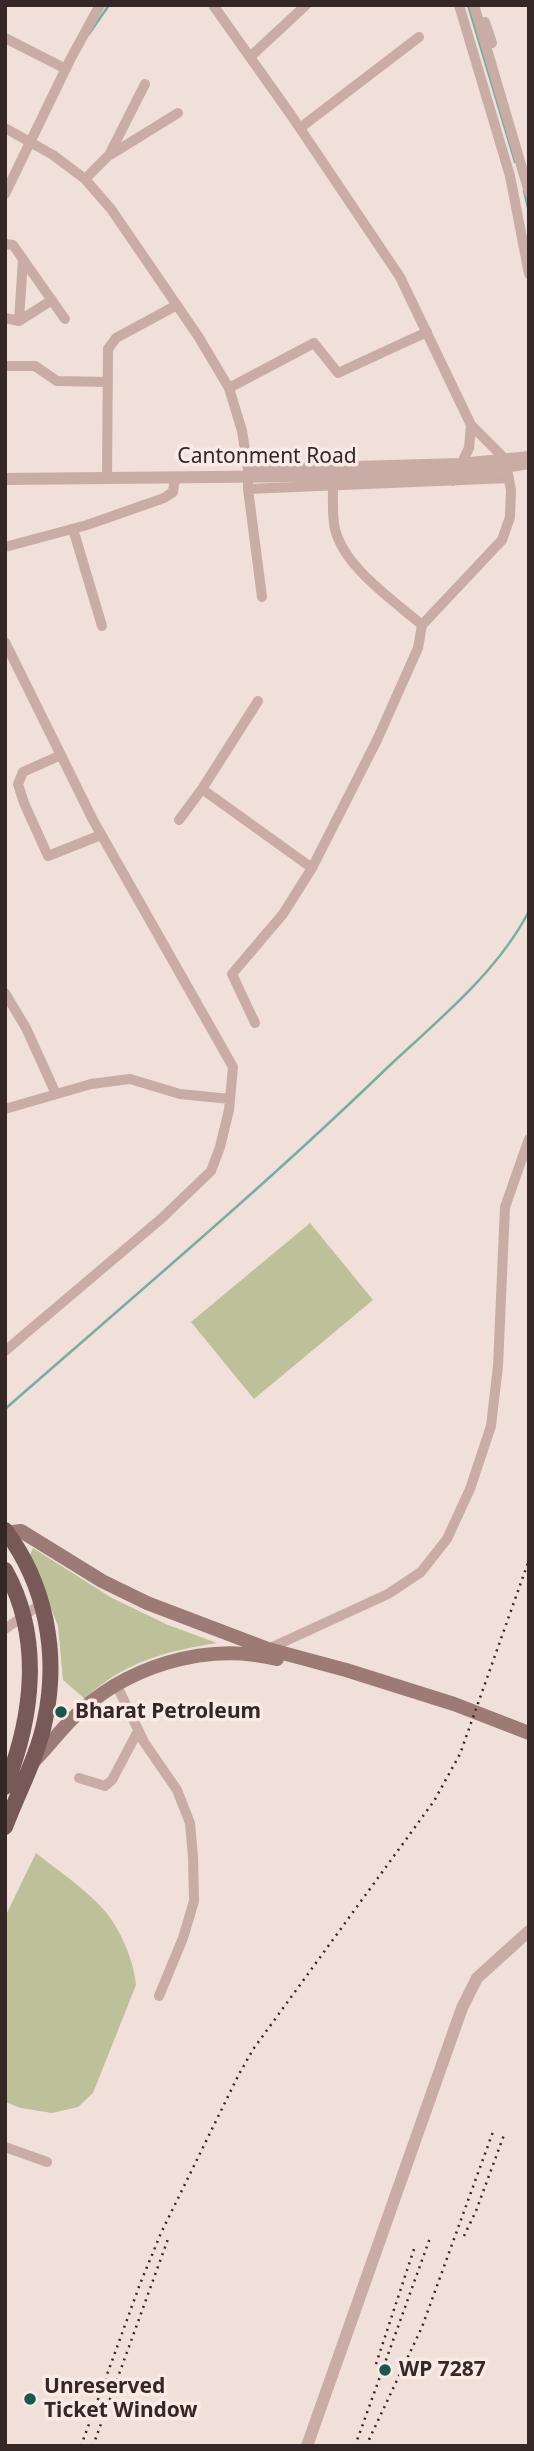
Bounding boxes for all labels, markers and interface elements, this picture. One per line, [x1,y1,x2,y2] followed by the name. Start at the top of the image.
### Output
[177,444,357,470] street label: Cantonment Road
[75,1699,261,1725] place label: Bharat Petroleum
[53,1704,69,1720] marker: Bharat Petroleum
[399,2357,486,2383] place label: WP 7287
[377,2362,393,2378] marker: WP 7287
[44,2374,198,2424] place label: Unreserved Ticket Window
[22,2391,38,2407] marker: Unreserved Ticket Window

